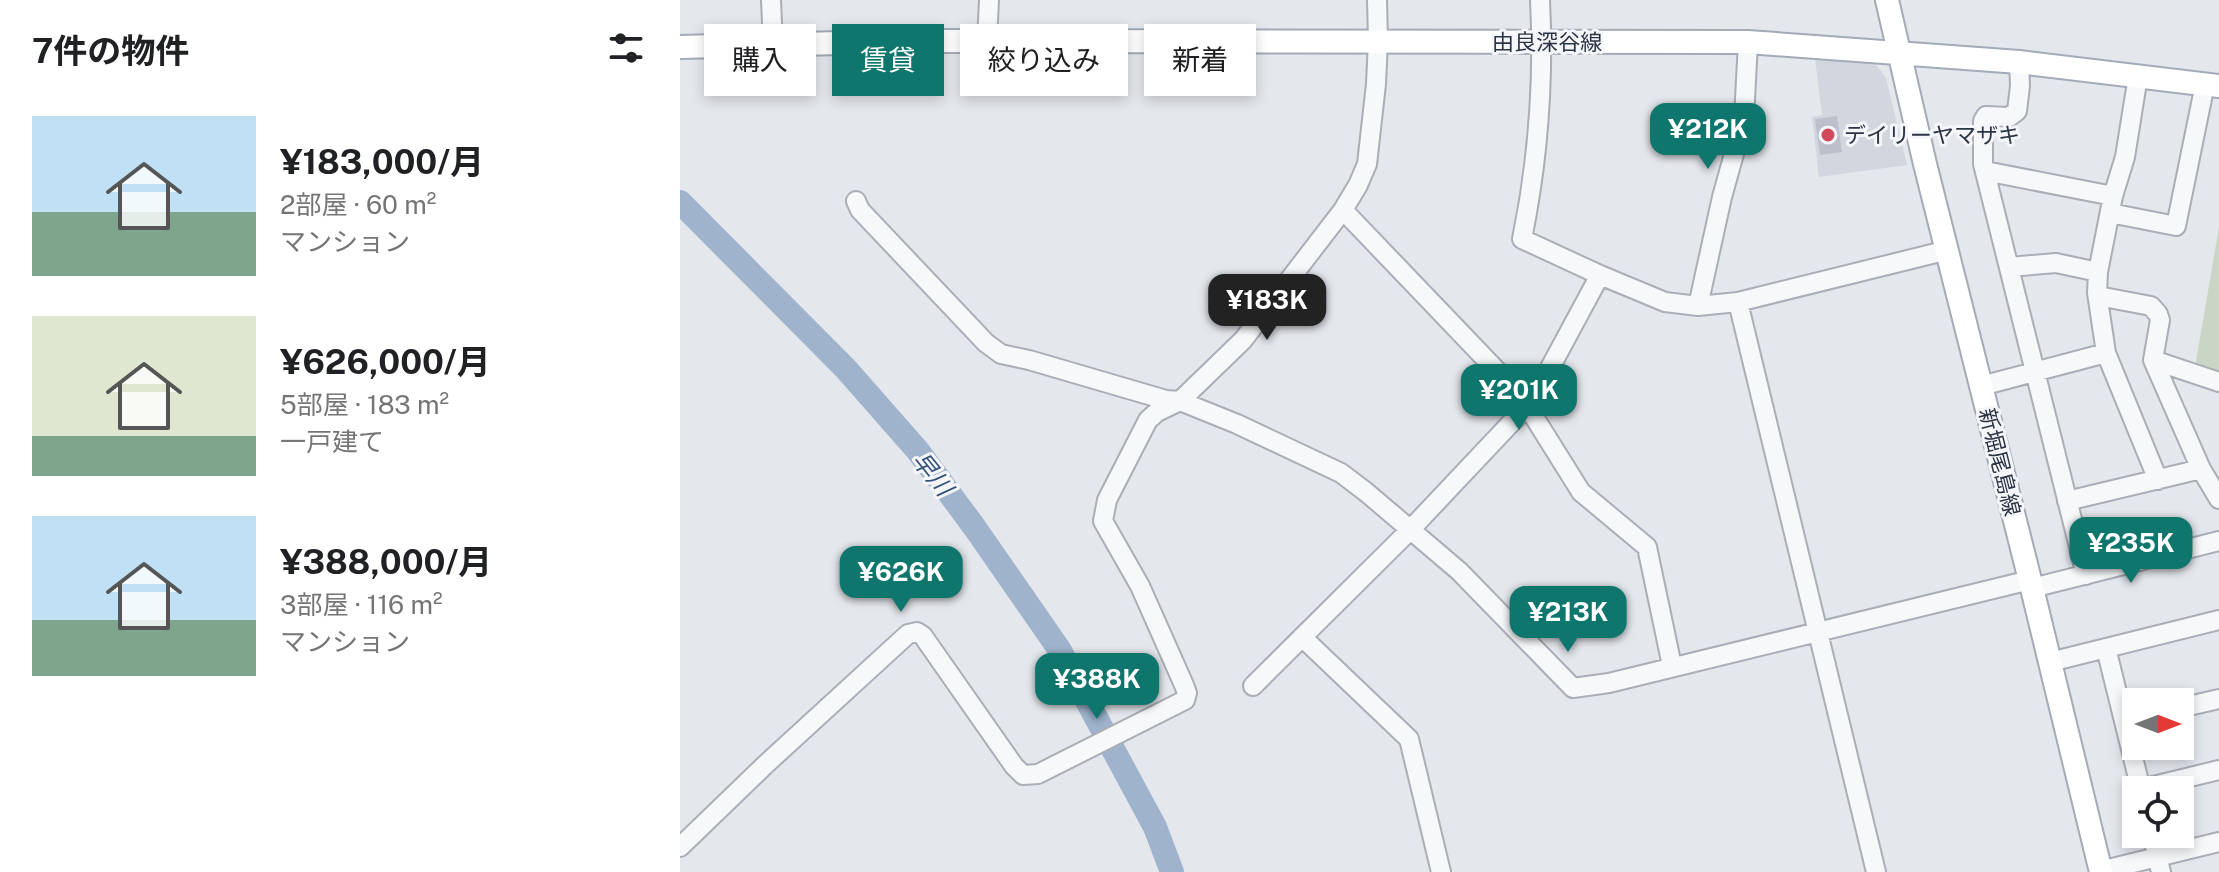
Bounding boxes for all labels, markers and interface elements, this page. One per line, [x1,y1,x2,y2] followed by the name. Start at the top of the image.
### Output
[704,24,816,96] chip: 購入
[832,24,944,96] chip: 賃貸
[960,24,1128,96] chip: 絞り込み
[1144,24,1256,96] chip: 新着
[604,26,648,70] icon: filters
[1492,29,1602,55] street label: 由良深谷線
[32,31,189,71] text: 7件の物件
[1652,103,1764,171] pin: ¥212K
[1668,113,1748,144] text: ¥212K
[1844,122,2020,148] place label: デイリーヤマザキ
[1819,126,1837,144] marker: デイリーヤマザキ
[280,142,484,182] text: ¥183,000/月
[96,148,192,244] icon: home
[280,189,436,220] text: 2部屋 · 60 m²
[280,226,410,257] text: マンション
[1211,274,1323,342] pin: ¥183K
[1226,284,1308,315] text: ¥183K
[280,342,491,382] text: ¥626,000/月
[96,348,192,444] icon: home
[1463,364,1575,432] pin: ¥201K
[1479,374,1559,405] text: ¥201K
[280,389,449,420] text: 5部屋 · 183 m²
[1974,405,2026,519] street label: 新堀尾島線
[280,426,384,457] text: 一戸建て
[907,446,961,503] water label: 早川
[2075,517,2187,585] pin: ¥235K
[2087,527,2175,558] text: ¥235K
[280,542,492,582] text: ¥388,000/月
[845,546,957,614] pin: ¥626K
[96,548,192,644] icon: home
[858,556,944,587] text: ¥626K
[1512,586,1624,654] pin: ¥213K
[280,589,443,620] text: 3部屋 · 116 m²
[1528,596,1608,627] text: ¥213K
[280,626,410,657] text: マンション
[1041,653,1153,721] pin: ¥388K
[1053,663,1141,694] text: ¥388K
[2122,688,2194,760] north arrow
[2122,688,2194,848] map controls
[2122,776,2194,848] button: locate

